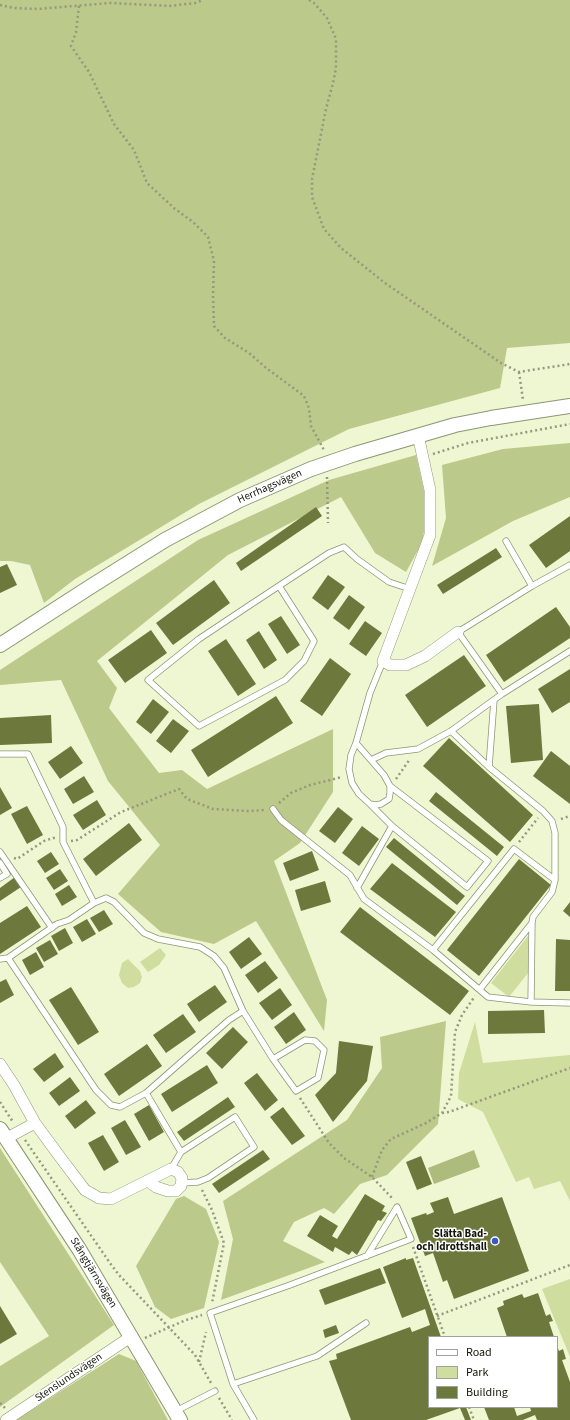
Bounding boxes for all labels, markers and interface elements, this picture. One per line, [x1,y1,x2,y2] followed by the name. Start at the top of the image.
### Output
[236,467,304,507] street label: Herrhagsvägen
[416,1228,487,1254] place label: Slätta Bad- och Idrottshall
[67,1235,119,1311] street label: Stångtjärnsvägen
[490,1236,500,1246] marker: Slätta Bad- och Idrottshall
[428,1336,558,1408] legend
[466,1344,492,1361] text: Road
[33,1351,105,1405] street label: Stenslundsvägen
[466,1364,488,1381] text: Park
[466,1384,508,1401] text: Building

